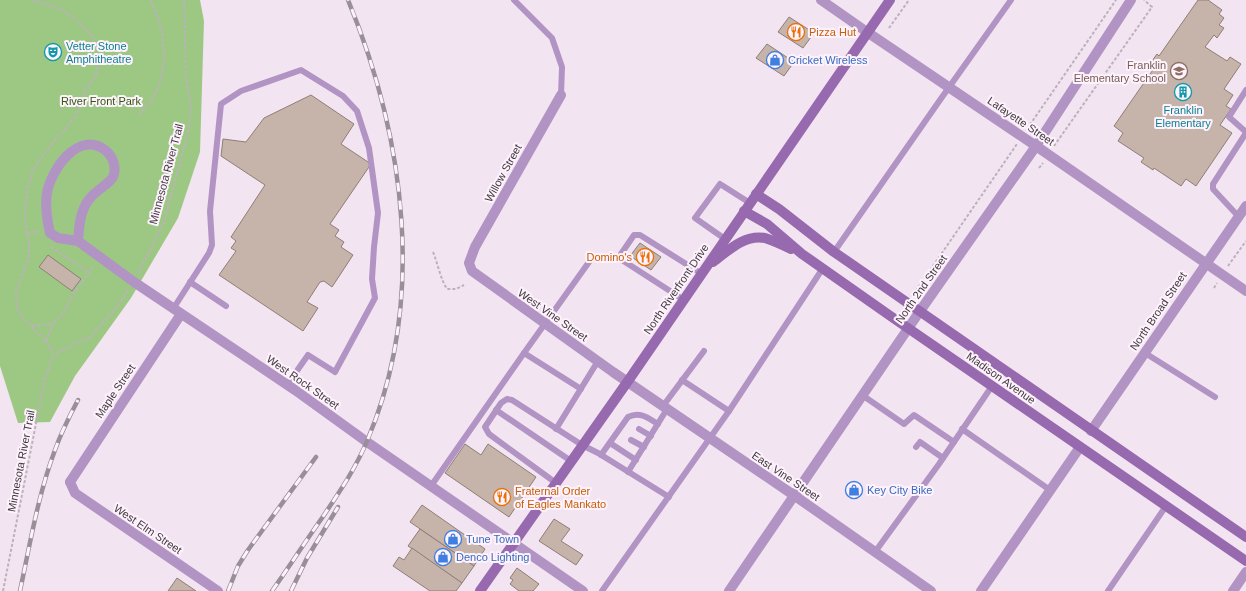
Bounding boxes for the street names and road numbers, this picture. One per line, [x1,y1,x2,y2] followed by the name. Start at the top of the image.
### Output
[985,94,1057,148] street label: Lafayette Street
[147,123,185,225] street label: Minnesota River Trail
[482,142,524,204] street label: Willow Street
[641,242,711,336] street label: North Riverfront Drive
[893,252,949,326] street label: North 2nd Street
[1127,270,1189,352] street label: North Broad Street
[516,287,590,343] street label: West Vine Street
[964,350,1038,406] street label: Madison Avenue
[265,353,341,411] street label: West Rock Street
[93,362,137,420] street label: Maple Street
[5,409,37,513] street label: Minnesota River Trail
[750,449,822,503] street label: East Vine Street
[112,502,184,556] street label: West Elm Street

